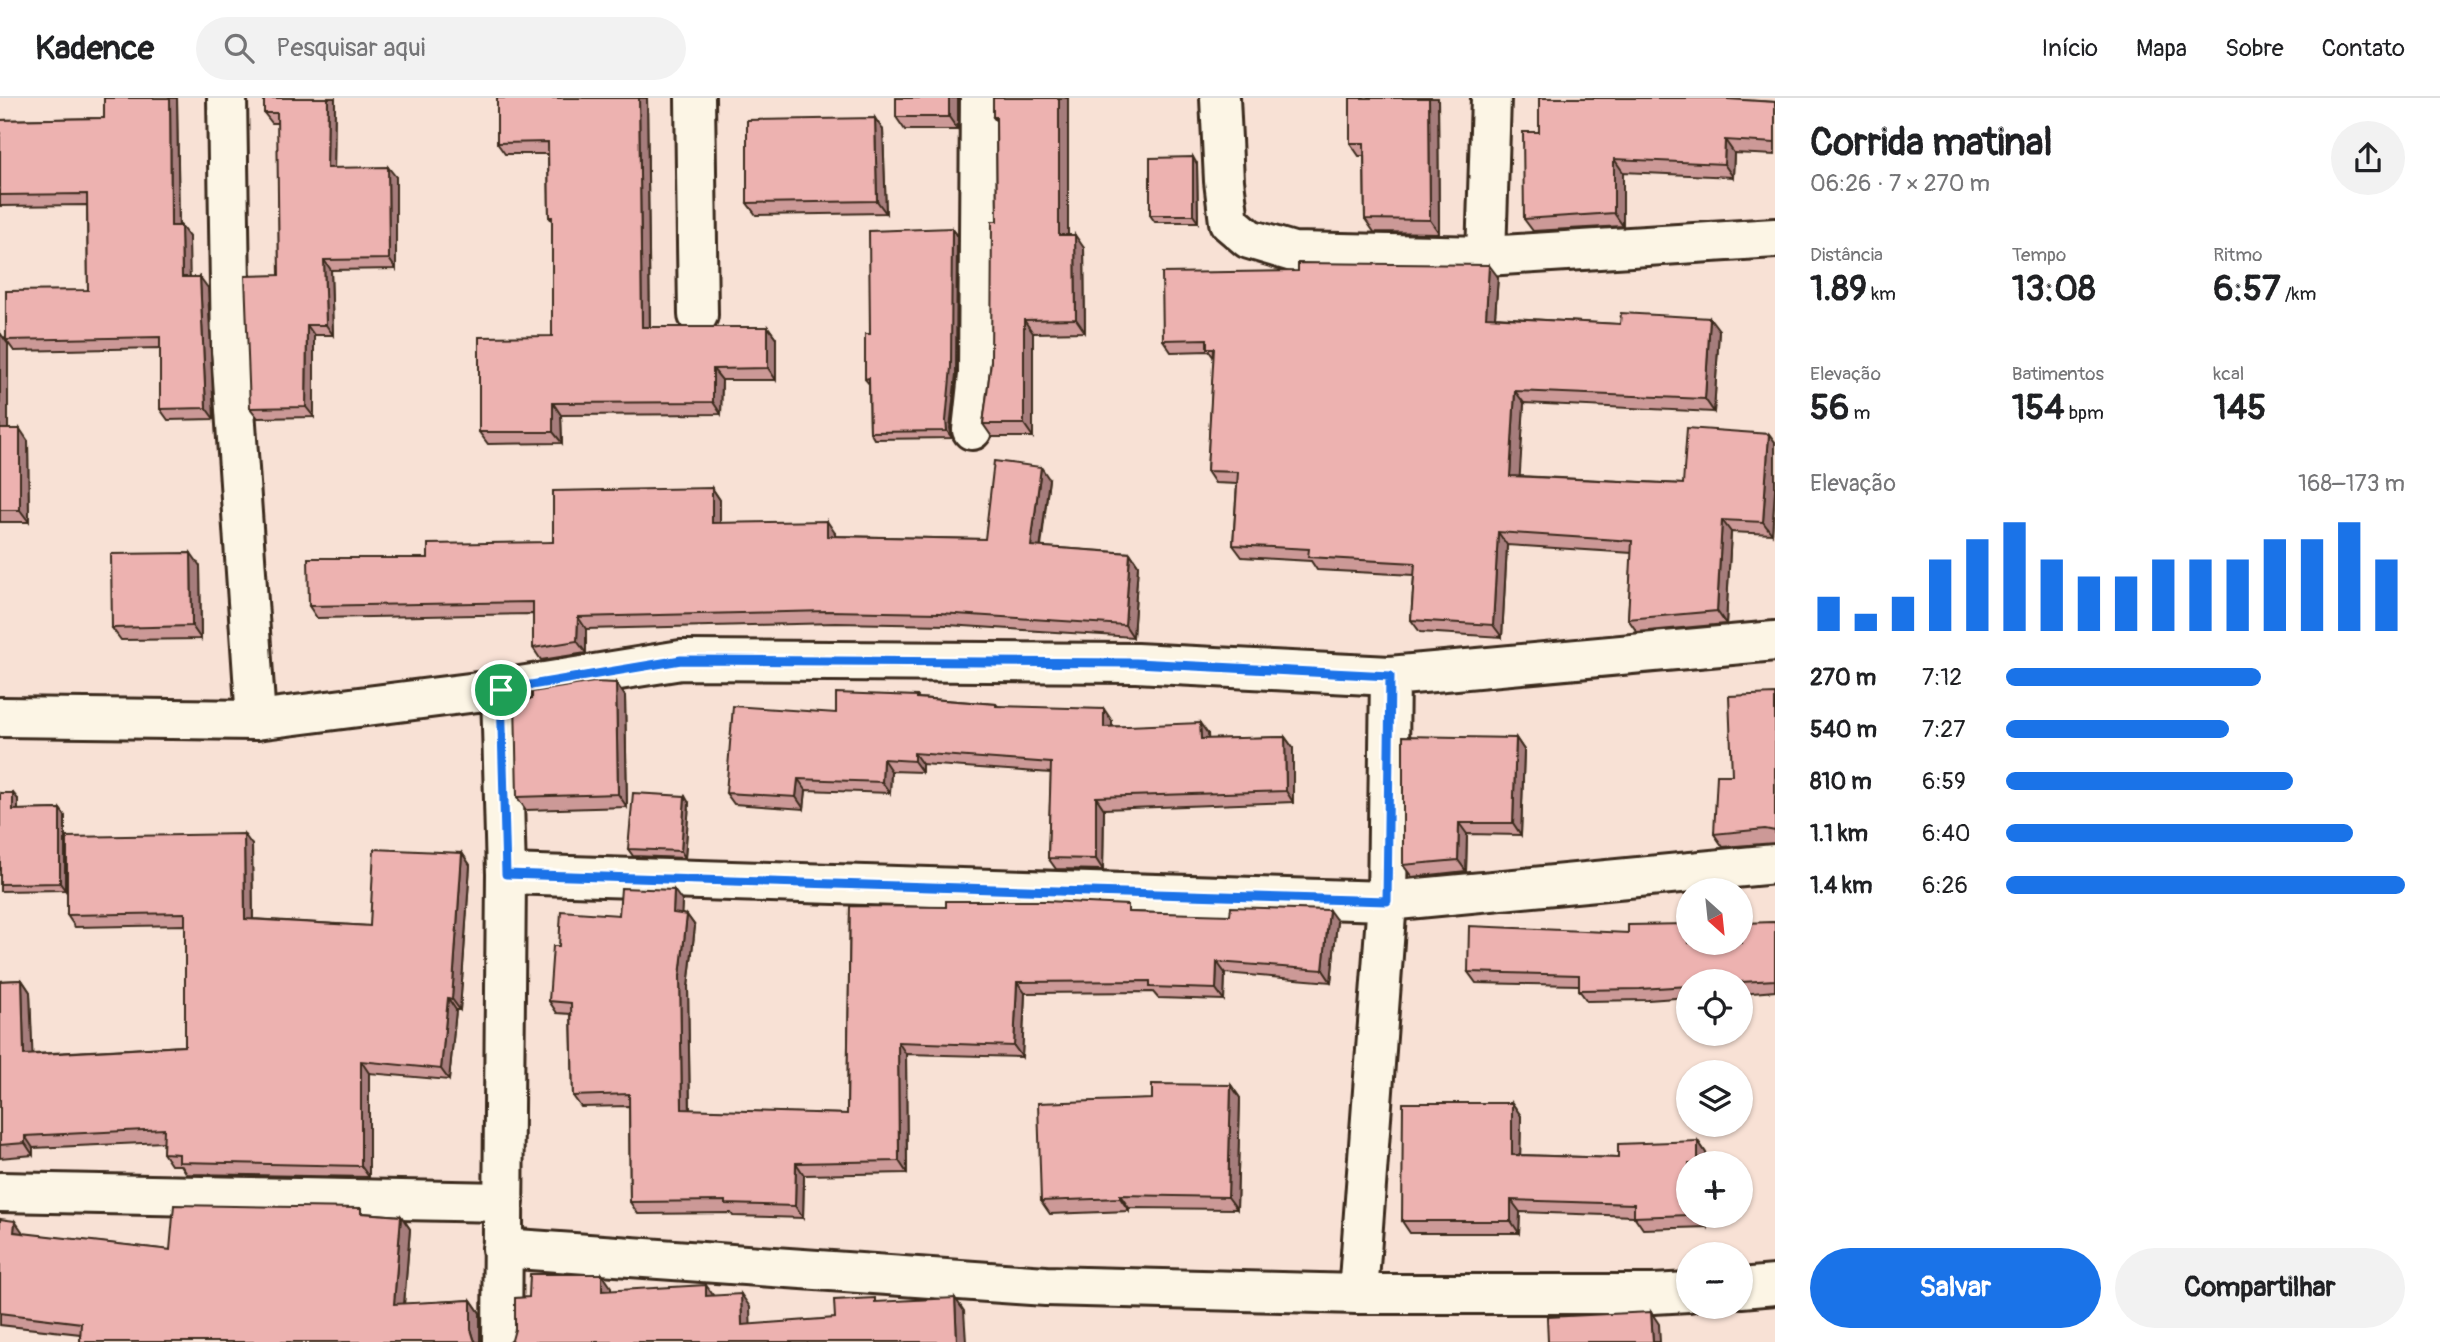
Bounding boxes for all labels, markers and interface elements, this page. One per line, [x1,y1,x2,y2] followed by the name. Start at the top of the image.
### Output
[196,17,686,80] search box
[35,28,154,69] text: Kadence
[220,29,258,67] icon: search
[276,32,425,64] text: Pesquisar aqui
[2042,34,2098,63] text: Início
[2136,34,2187,63] text: Mapa
[2225,34,2284,63] text: Sobre
[2322,34,2405,63] text: Contato
[1810,119,2052,167] text: Corrida matinal
[2331,121,2405,195] button: share
[1810,169,1990,198] text: 06:26 · 7 × 270 m
[1810,243,1883,267] text: Distância
[2012,243,2066,267] text: Tempo
[2213,243,2262,267] text: Ritmo
[1810,267,1867,311] text: 1.89
[2012,267,2096,311] text: 13:08
[2213,267,2281,311] text: 6:57
[1867,282,1896,306] text: km
[2281,282,2316,306] text: /km
[1810,362,1881,386] text: Elevação
[2012,362,2104,386] text: Batimentos
[2213,362,2244,386] text: kcal
[1810,386,1849,430] text: 56
[2012,386,2065,430] text: 154
[2213,386,2266,430] text: 145
[1849,401,1870,425] text: m
[2065,401,2104,425] text: bpm
[1810,469,1896,498] text: Elevação
[2298,469,2405,498] text: 168–173 m
[471,660,531,720] pin
[1810,663,1876,692] text: 270 m
[1922,663,1962,692] text: 7:12
[482,671,520,709] icon: arrive
[1810,715,1877,744] text: 540 m
[1922,715,1965,744] text: 7:27
[1810,767,1872,796] text: 810 m
[1922,767,1966,796] text: 6:59
[1810,819,1868,848] text: 1.1 km
[1922,819,1971,848] text: 6:40
[1810,871,1872,900] text: 1.4 km
[1922,871,1968,900] text: 6:26
[1676,878,1754,956] north arrow
[1676,878,1753,1319] map controls
[1676,969,1753,1046] button: locate
[1676,1060,1753,1137] button: layers
[1676,1151,1753,1228] button: +
[1676,1242,1753,1319] button: −
[1810,1248,2101,1328] button: Salvar
[2115,1248,2405,1328] button: Compartilhar

